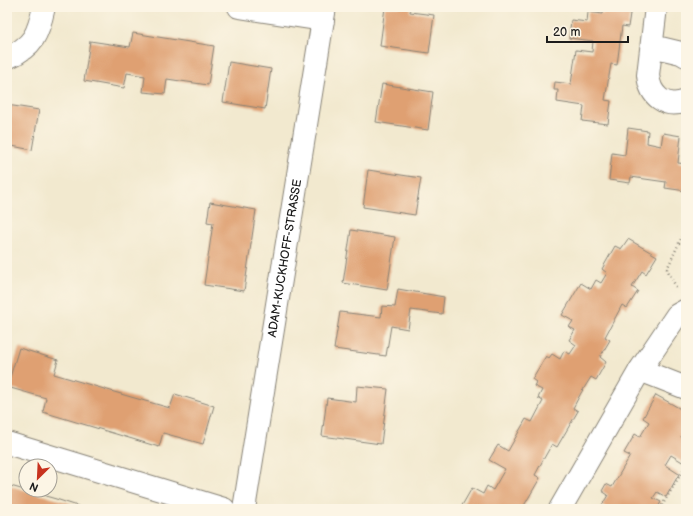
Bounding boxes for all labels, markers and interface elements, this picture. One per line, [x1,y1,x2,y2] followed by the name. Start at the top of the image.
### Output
[547,18,628,44] scale bar
[553,25,580,40] text: 20 m
[264,178,305,338] street label: ADAM-KUCKHOFF-STRASSE
[18,458,58,498] north arrow
[28,479,41,494] text: N

